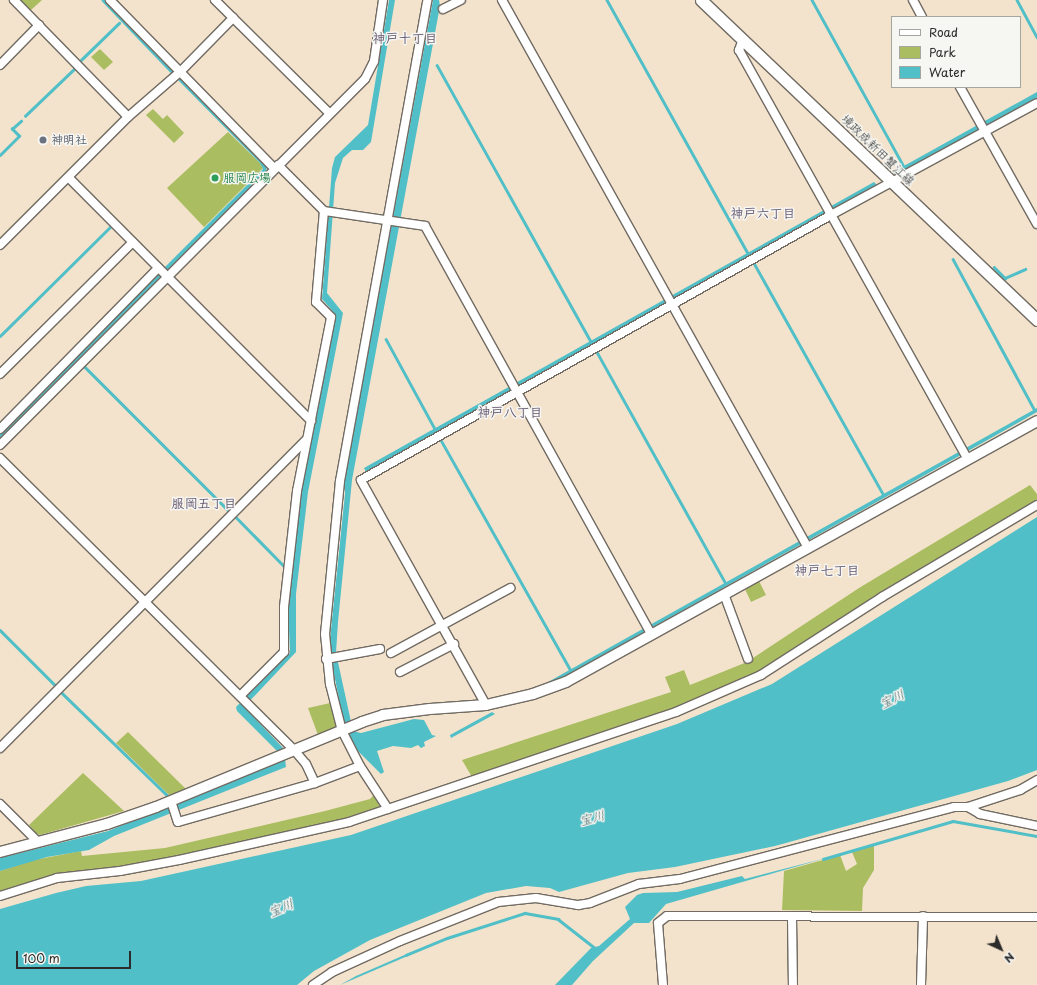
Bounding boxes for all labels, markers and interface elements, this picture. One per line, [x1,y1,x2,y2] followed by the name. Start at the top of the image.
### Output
[891,16,1021,88] legend
[929,23,958,41] text: Road
[373,30,437,46] district label: 神戸十丁目
[929,43,956,61] text: Park
[929,63,965,81] text: Water
[838,111,918,189] street label: 境政成新田蟹江線
[51,133,87,147] place label: 神明社
[38,135,48,145] marker: 神明社
[223,171,271,185] place label: 服岡広場
[210,173,220,183] marker: 服岡広場
[731,205,795,221] district label: 神戸六丁目
[478,404,542,420] district label: 神戸八丁目
[172,495,236,511] district label: 服岡五丁目
[795,562,859,578] district label: 神戸七丁目
[877,686,907,712] water label: 宝川
[577,807,607,829] water label: 宝川
[266,896,296,920] water label: 宝川
[981,929,1021,969] north arrow
[18,943,133,969] scale bar
[23,949,60,967] text: 100 m
[1001,949,1019,967] text: N

